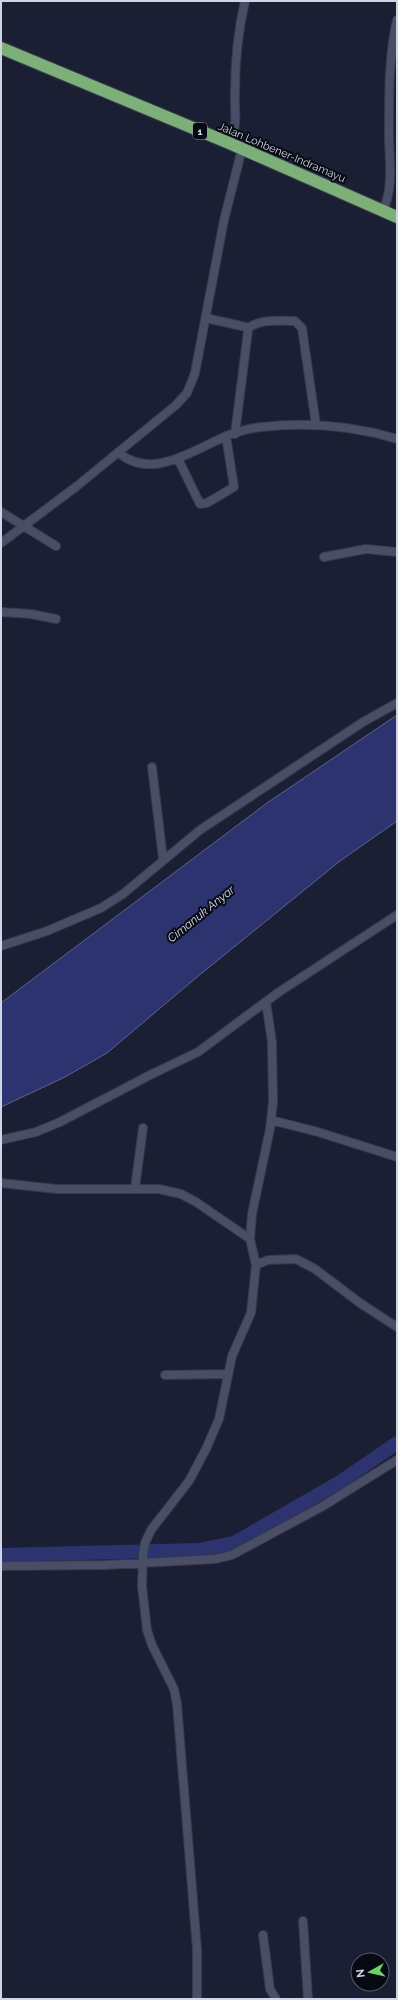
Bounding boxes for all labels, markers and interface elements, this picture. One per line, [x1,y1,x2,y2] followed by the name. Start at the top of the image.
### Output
[216,120,347,185] street label: Jalan Lohbener-Indramayu
[193,123,207,139] road number: 1
[165,882,238,945] water label: Cimanuk Anyar
[350,1952,390,1992] north arrow
[354,1968,368,1978] text: N

